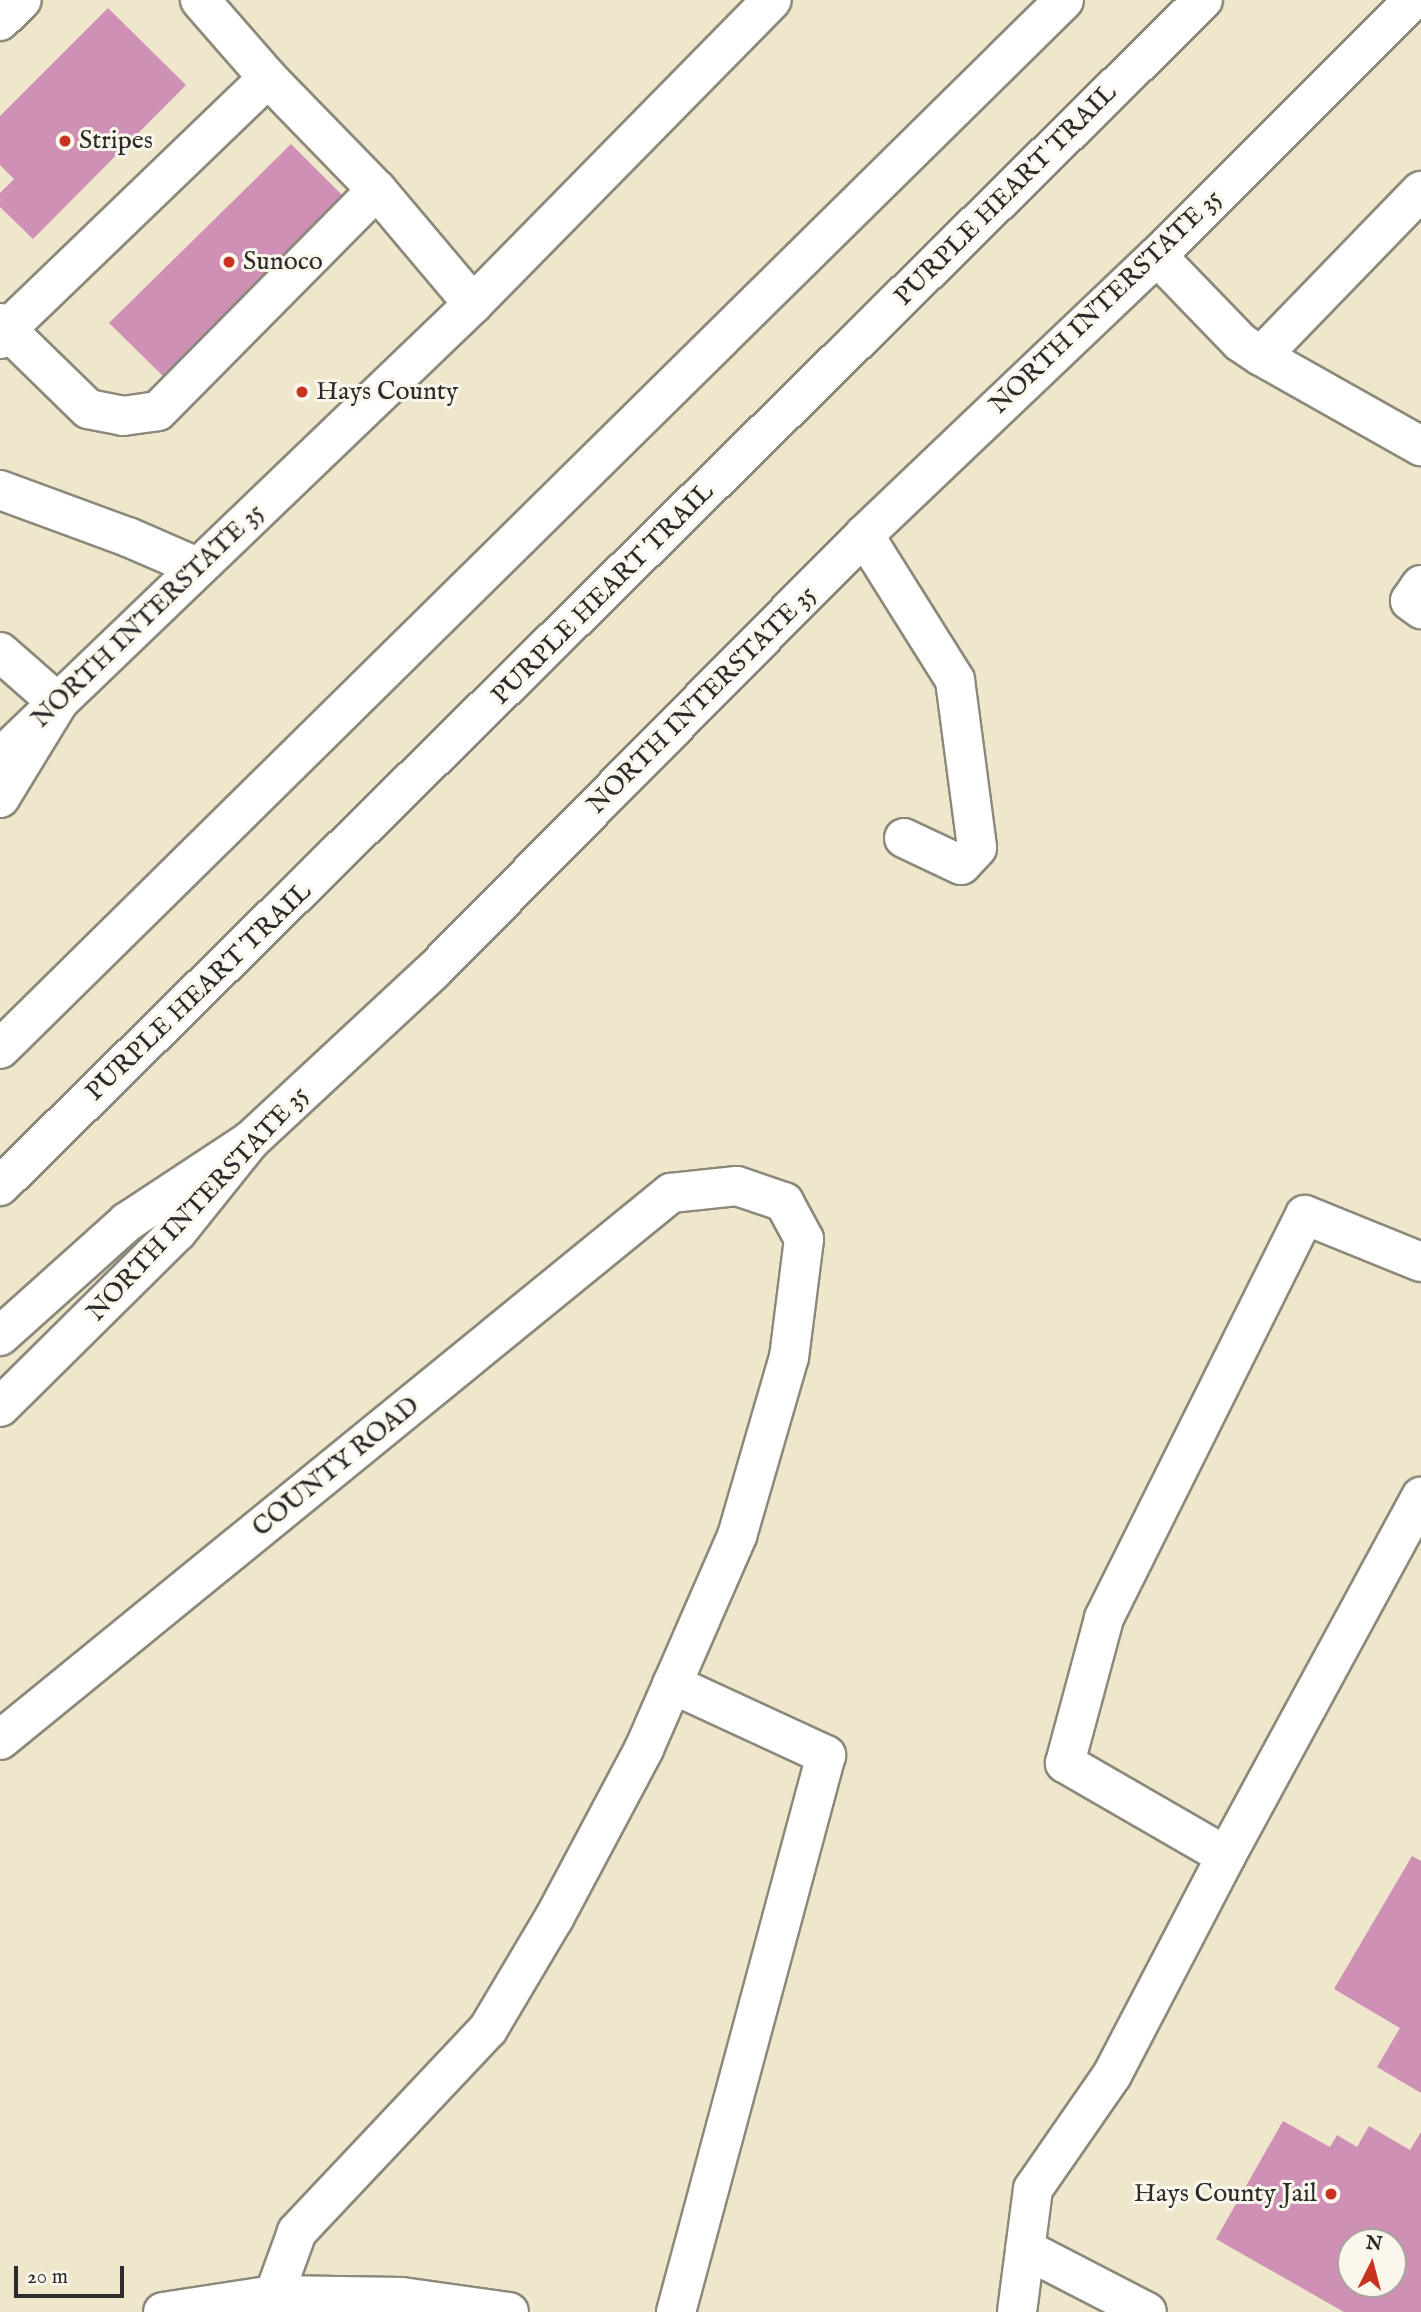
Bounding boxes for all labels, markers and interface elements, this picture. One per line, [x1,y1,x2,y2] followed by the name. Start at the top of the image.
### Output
[888,77,1124,313] street label: PURPLE HEART TRAIL
[79,125,153,157] place label: Stripes
[57,133,73,149] marker: Stripes
[984,183,1228,421] street label: NORTH INTERSTATE 35
[243,246,323,278] place label: Sunoco
[221,254,237,270] marker: Sunoco
[316,376,458,408] place label: Hays County
[294,384,310,400] marker: Hays County
[485,476,721,712] street label: PURPLE HEART TRAIL
[26,497,270,735] street label: NORTH INTERSTATE 35
[581,579,823,821] street label: NORTH INTERSTATE 35
[80,876,318,1108] street label: PURPLE HEART TRAIL
[81,1080,315,1328] street label: NORTH INTERSTATE 35
[246,1390,426,1544] street label: COUNTY ROAD
[1134,2178,1317,2210] place label: Hays County Jail
[1323,2186,1339,2202] marker: Hays County Jail
[1337,2228,1407,2298] north arrow
[1365,2231,1383,2257] text: N
[18,2252,128,2296] scale bar
[27,2264,68,2291] text: 20 m

